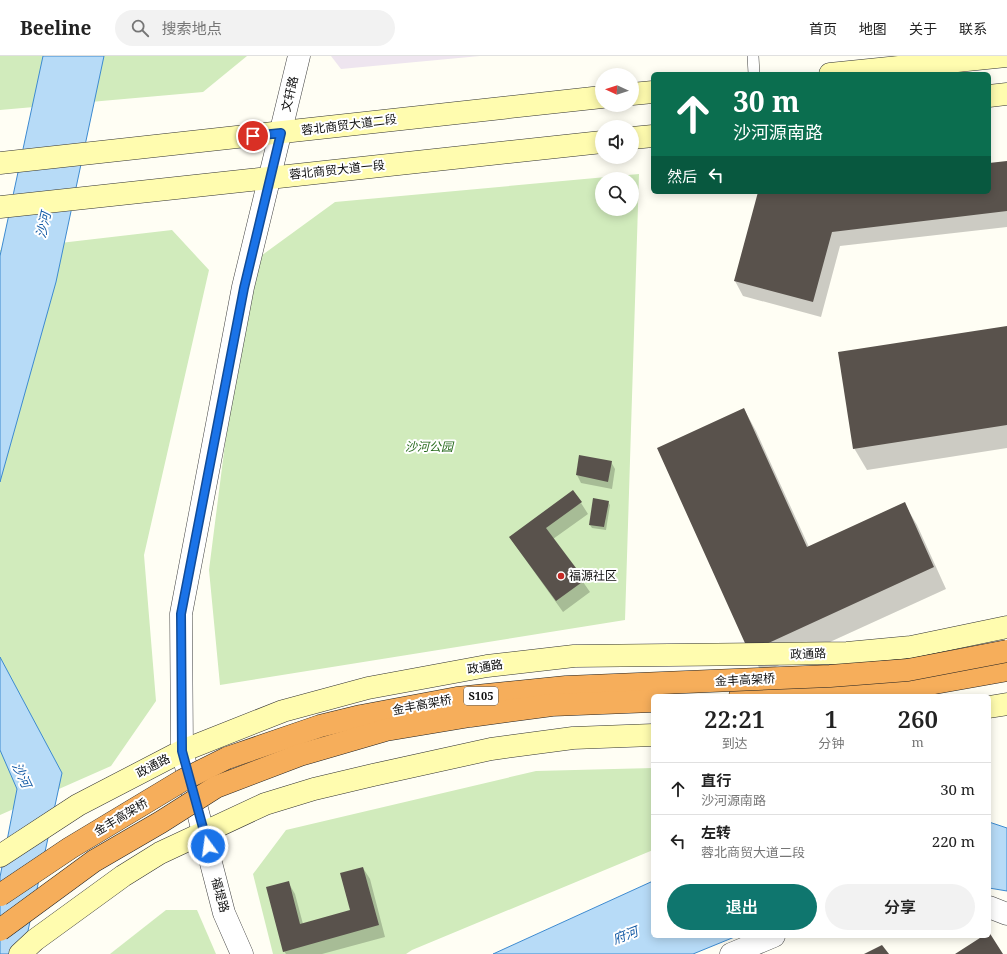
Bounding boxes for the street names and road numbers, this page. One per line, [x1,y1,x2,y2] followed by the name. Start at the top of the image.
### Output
[277,74,302,113] street label: 文轩路
[300,110,398,139] street label: 蓉北商贸大道二段
[288,156,386,183] street label: 蓉北商贸大道一段
[790,644,826,663] street label: 政通路
[466,655,504,678] street label: 政通路
[715,669,775,690] street label: 金丰高架桥
[464,687,498,705] road number: S105
[391,690,453,719] street label: 金丰高架桥
[133,750,173,782] street label: 政通路
[91,794,151,839] street label: 金丰高架桥
[208,875,233,914] street label: 福堤路

